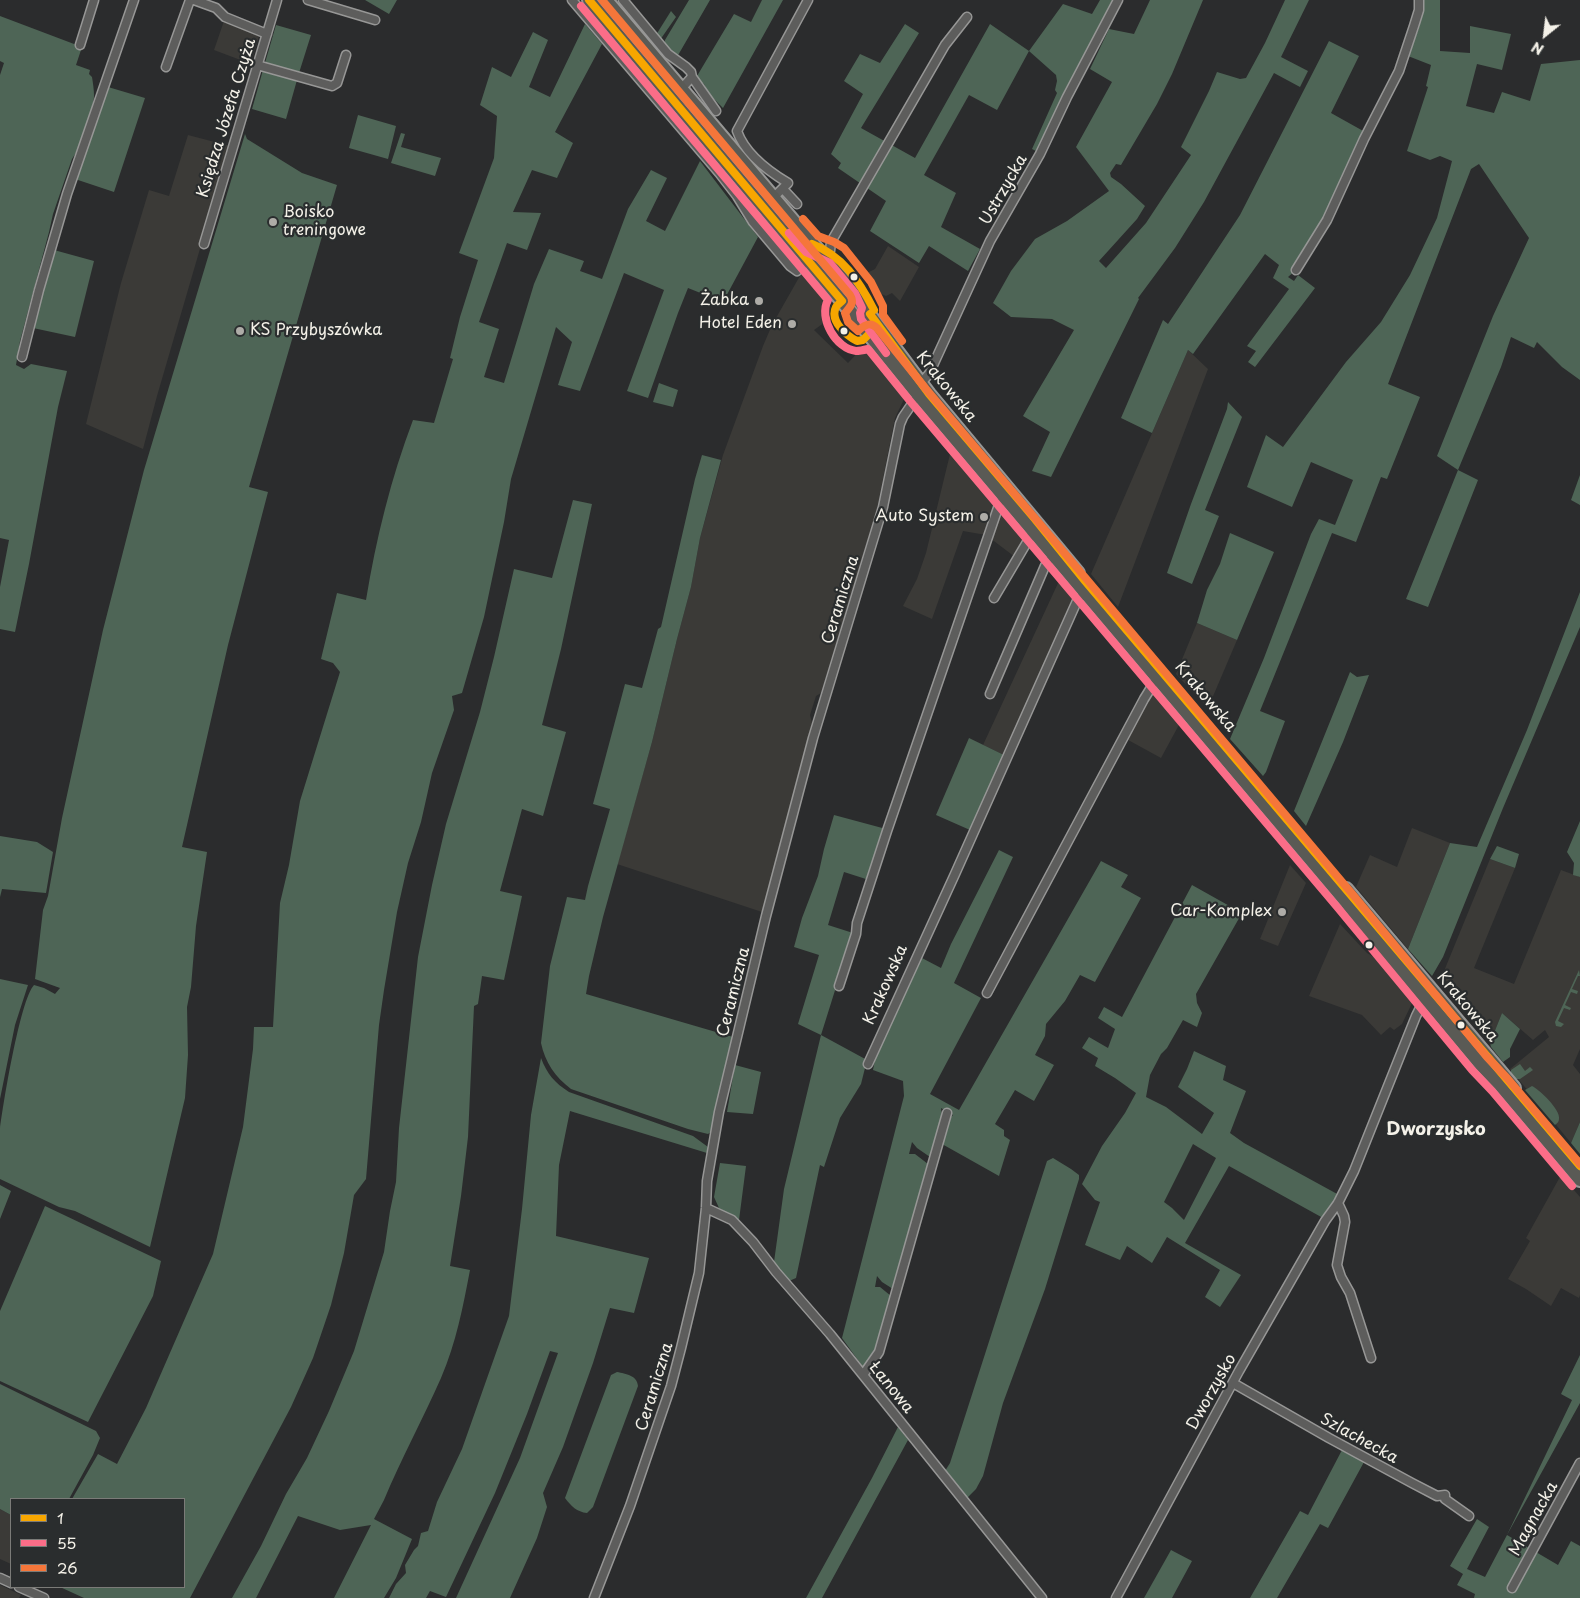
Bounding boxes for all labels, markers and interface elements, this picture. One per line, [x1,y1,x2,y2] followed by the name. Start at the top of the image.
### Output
[1520,10,1570,60] north arrow
[194,36,260,200] street label: Księdza Józefa Czyża
[1528,37,1547,60] text: N
[976,151,1032,229] street label: Ustrzycka
[283,203,366,241] place label: Boisko treningowe
[267,216,279,228] marker: Boisko treningowe
[849,272,859,282] unlabelled marker
[700,291,749,311] place label: Żabka
[753,295,765,307] marker: Żabka
[699,314,782,334] place label: Hotel Eden
[786,318,798,330] marker: Hotel Eden
[250,321,382,341] place label: KS Przybyszówka
[234,325,246,337] marker: KS Przybyszówka
[839,326,849,336] unlabelled marker
[912,348,980,426] street label: Krakowska
[876,507,974,527] place label: Auto System
[978,511,990,523] marker: Auto System
[818,553,864,647] street label: Ceramiczna
[1170,658,1240,736] street label: Krakowska
[1170,902,1272,922] place label: Car-Komplex
[1276,906,1288,918] marker: Car-Komplex
[1364,940,1374,950] unlabelled marker
[860,942,912,1028] street label: Krakowska
[714,945,754,1039] street label: Ceramiczna
[1432,968,1502,1046] street label: Krakowska
[1456,1020,1466,1030] unlabelled marker
[1386,1119,1486,1141] district label: Dworzysko
[632,1340,678,1434] street label: Ceramiczna
[1183,1351,1241,1433] street label: Dworzysko
[865,1359,917,1417] street label: Łanowa
[1317,1410,1401,1468] street label: Szlachecka
[1506,1479,1562,1559] street label: Magnacka
[10,1498,185,1588] legend
[57,1506,64,1529] text: 1
[57,1531,76,1554] text: 55
[57,1556,78,1579] text: 26

